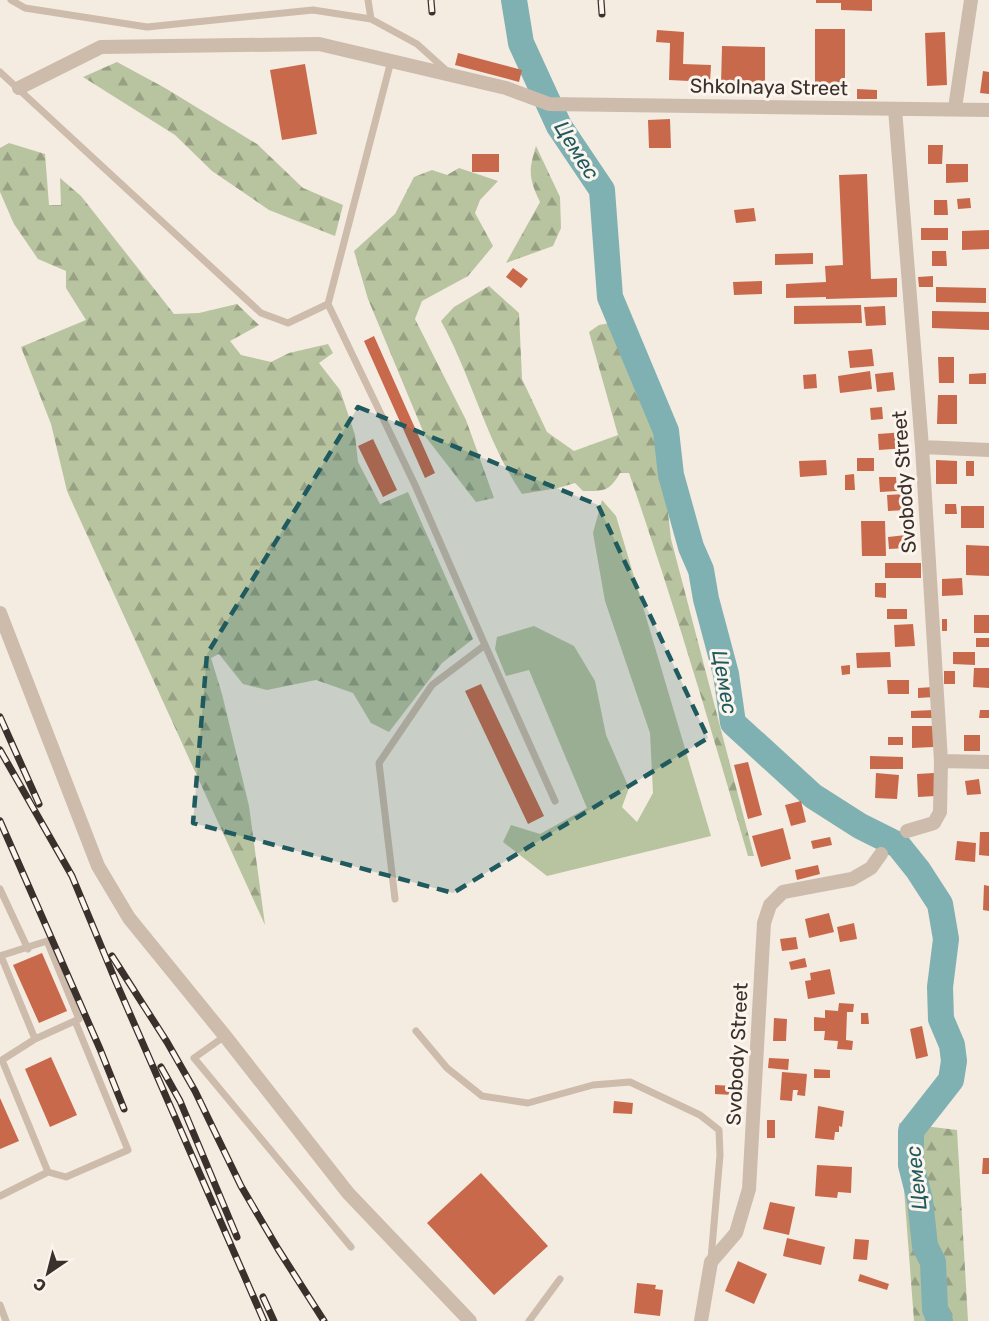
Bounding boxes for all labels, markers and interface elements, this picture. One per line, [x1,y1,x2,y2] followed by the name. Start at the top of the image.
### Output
[690,74,848,100] street label: Shkolnaya Street
[549,116,605,184] water label: Цемес
[887,410,921,554] street label: Svobody Street
[707,648,743,716] water label: Цемес
[721,982,753,1126] street label: Svobody Street
[900,1145,932,1211] water label: Цемес
[18,1243,78,1303] north arrow
[30,1274,50,1296] text: С

